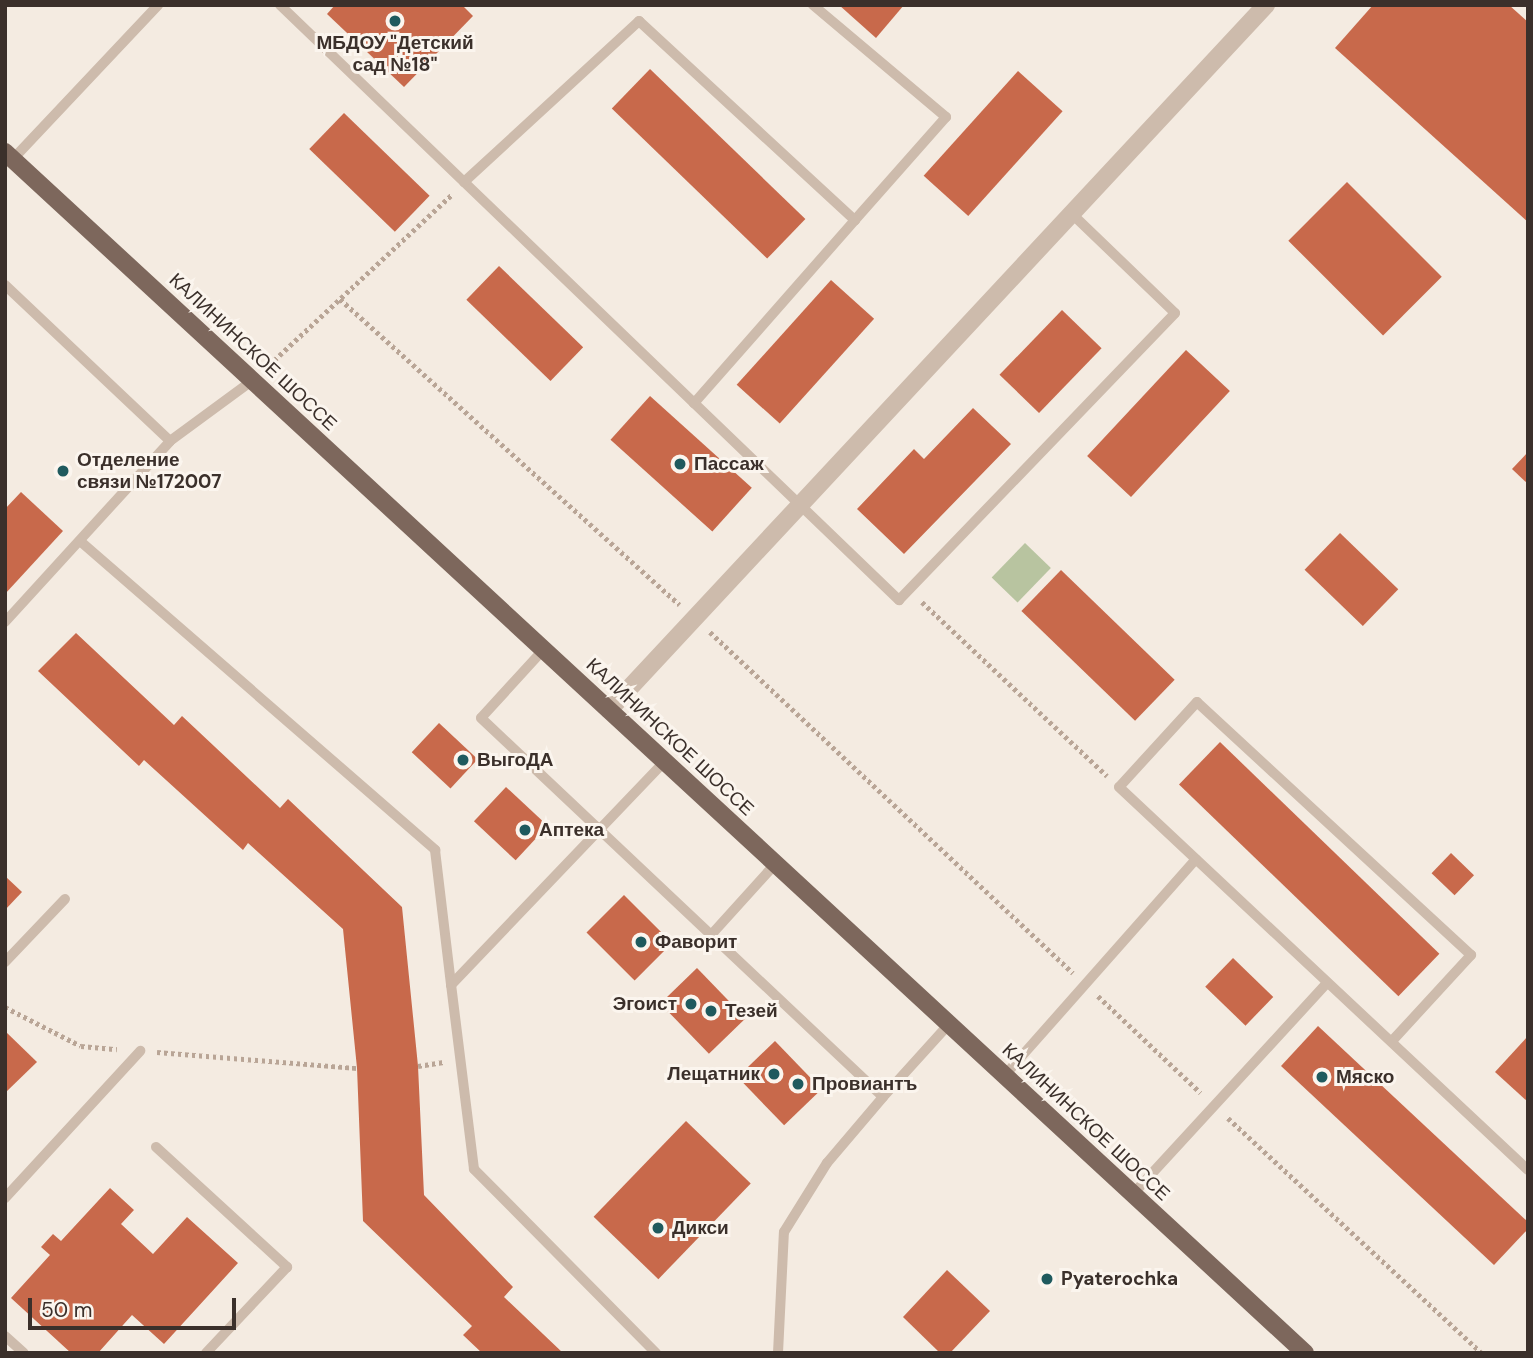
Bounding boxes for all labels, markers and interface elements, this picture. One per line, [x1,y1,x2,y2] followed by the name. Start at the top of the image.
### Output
[387,13,403,29] marker: МБДОУ "Детский сад №18"
[316,32,474,76] place label: МБДОУ "Детский сад №18"
[164,268,342,436] street label: КАЛИНИНСКОЕ ШОССЕ
[77,449,221,493] place label: Отделение связи №172007
[694,453,764,475] place label: Пассаж
[672,456,688,472] marker: Пассаж
[55,463,71,479] marker: Отделение связи №172007
[581,653,759,821] street label: КАЛИНИНСКОЕ ШОССЕ
[477,749,553,771] place label: ВыгоДА
[455,752,471,768] marker: ВыгоДА
[539,819,604,841] place label: Аптека
[517,822,533,838] marker: Аптека
[655,931,737,953] place label: Фаворит
[633,934,649,950] marker: Фаворит
[613,993,677,1015] place label: Эгоист
[683,996,699,1012] marker: Эгоист
[725,1000,778,1022] place label: Тезей
[703,1003,719,1019] marker: Тезей
[997,1038,1175,1206] street label: КАЛИНИНСКОЕ ШОССЕ
[667,1063,760,1085] place label: Лещатник
[766,1066,782,1082] marker: Лещатник
[1336,1066,1394,1088] place label: Мяско
[1314,1069,1330,1085] marker: Мяско
[812,1073,917,1095] place label: Провиантъ
[790,1076,806,1092] marker: Провиантъ
[672,1217,729,1239] place label: Дикси
[650,1220,666,1236] marker: Дикси
[1061,1268,1178,1290] place label: Pyaterochka
[1039,1271,1055,1287] marker: Pyaterochka
[32,1284,240,1328] scale bar
[41,1296,92,1324] text: 50 m

